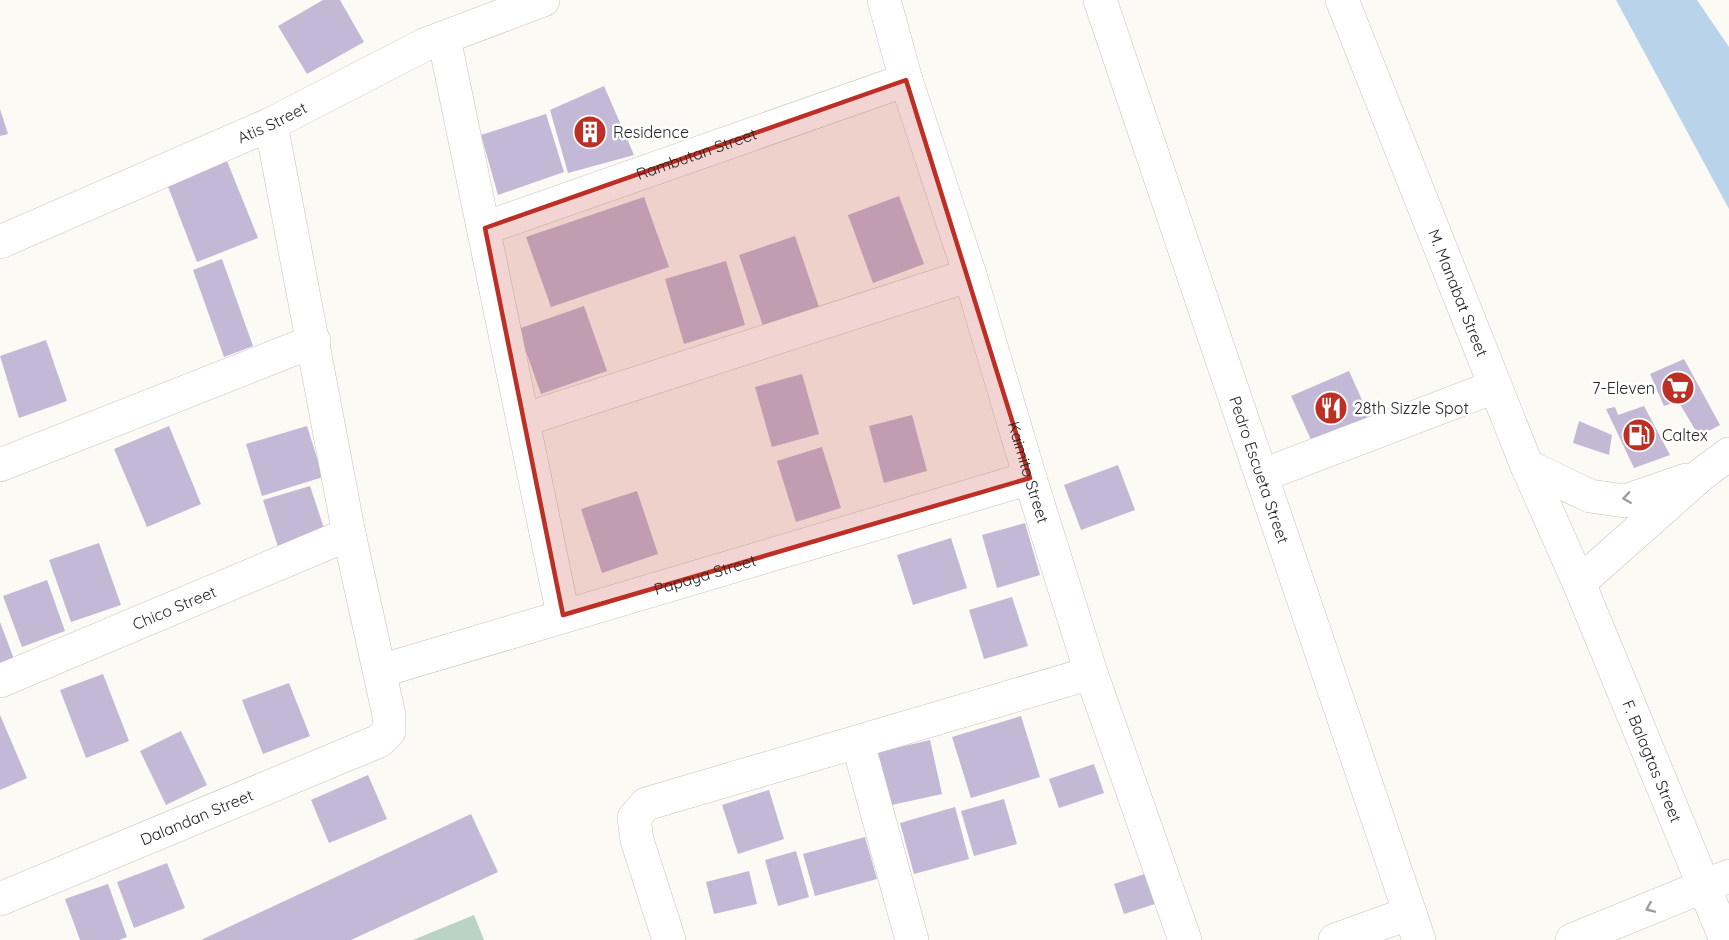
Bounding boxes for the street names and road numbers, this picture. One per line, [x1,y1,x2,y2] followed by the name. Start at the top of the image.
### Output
[234,97,310,148] street label: Atis Street
[633,123,759,184] street label: Rambutan Street
[1424,226,1493,359] street label: M. Manabat Street
[1225,393,1294,546] street label: Pedro Escueta Street
[1004,419,1053,526] street label: Kaimito Street
[652,550,758,599] street label: Papaya Street
[129,581,219,634] street label: Chico Street
[1618,697,1686,825] street label: F. Balagtas Street
[137,785,256,849] street label: Dalandan Street

